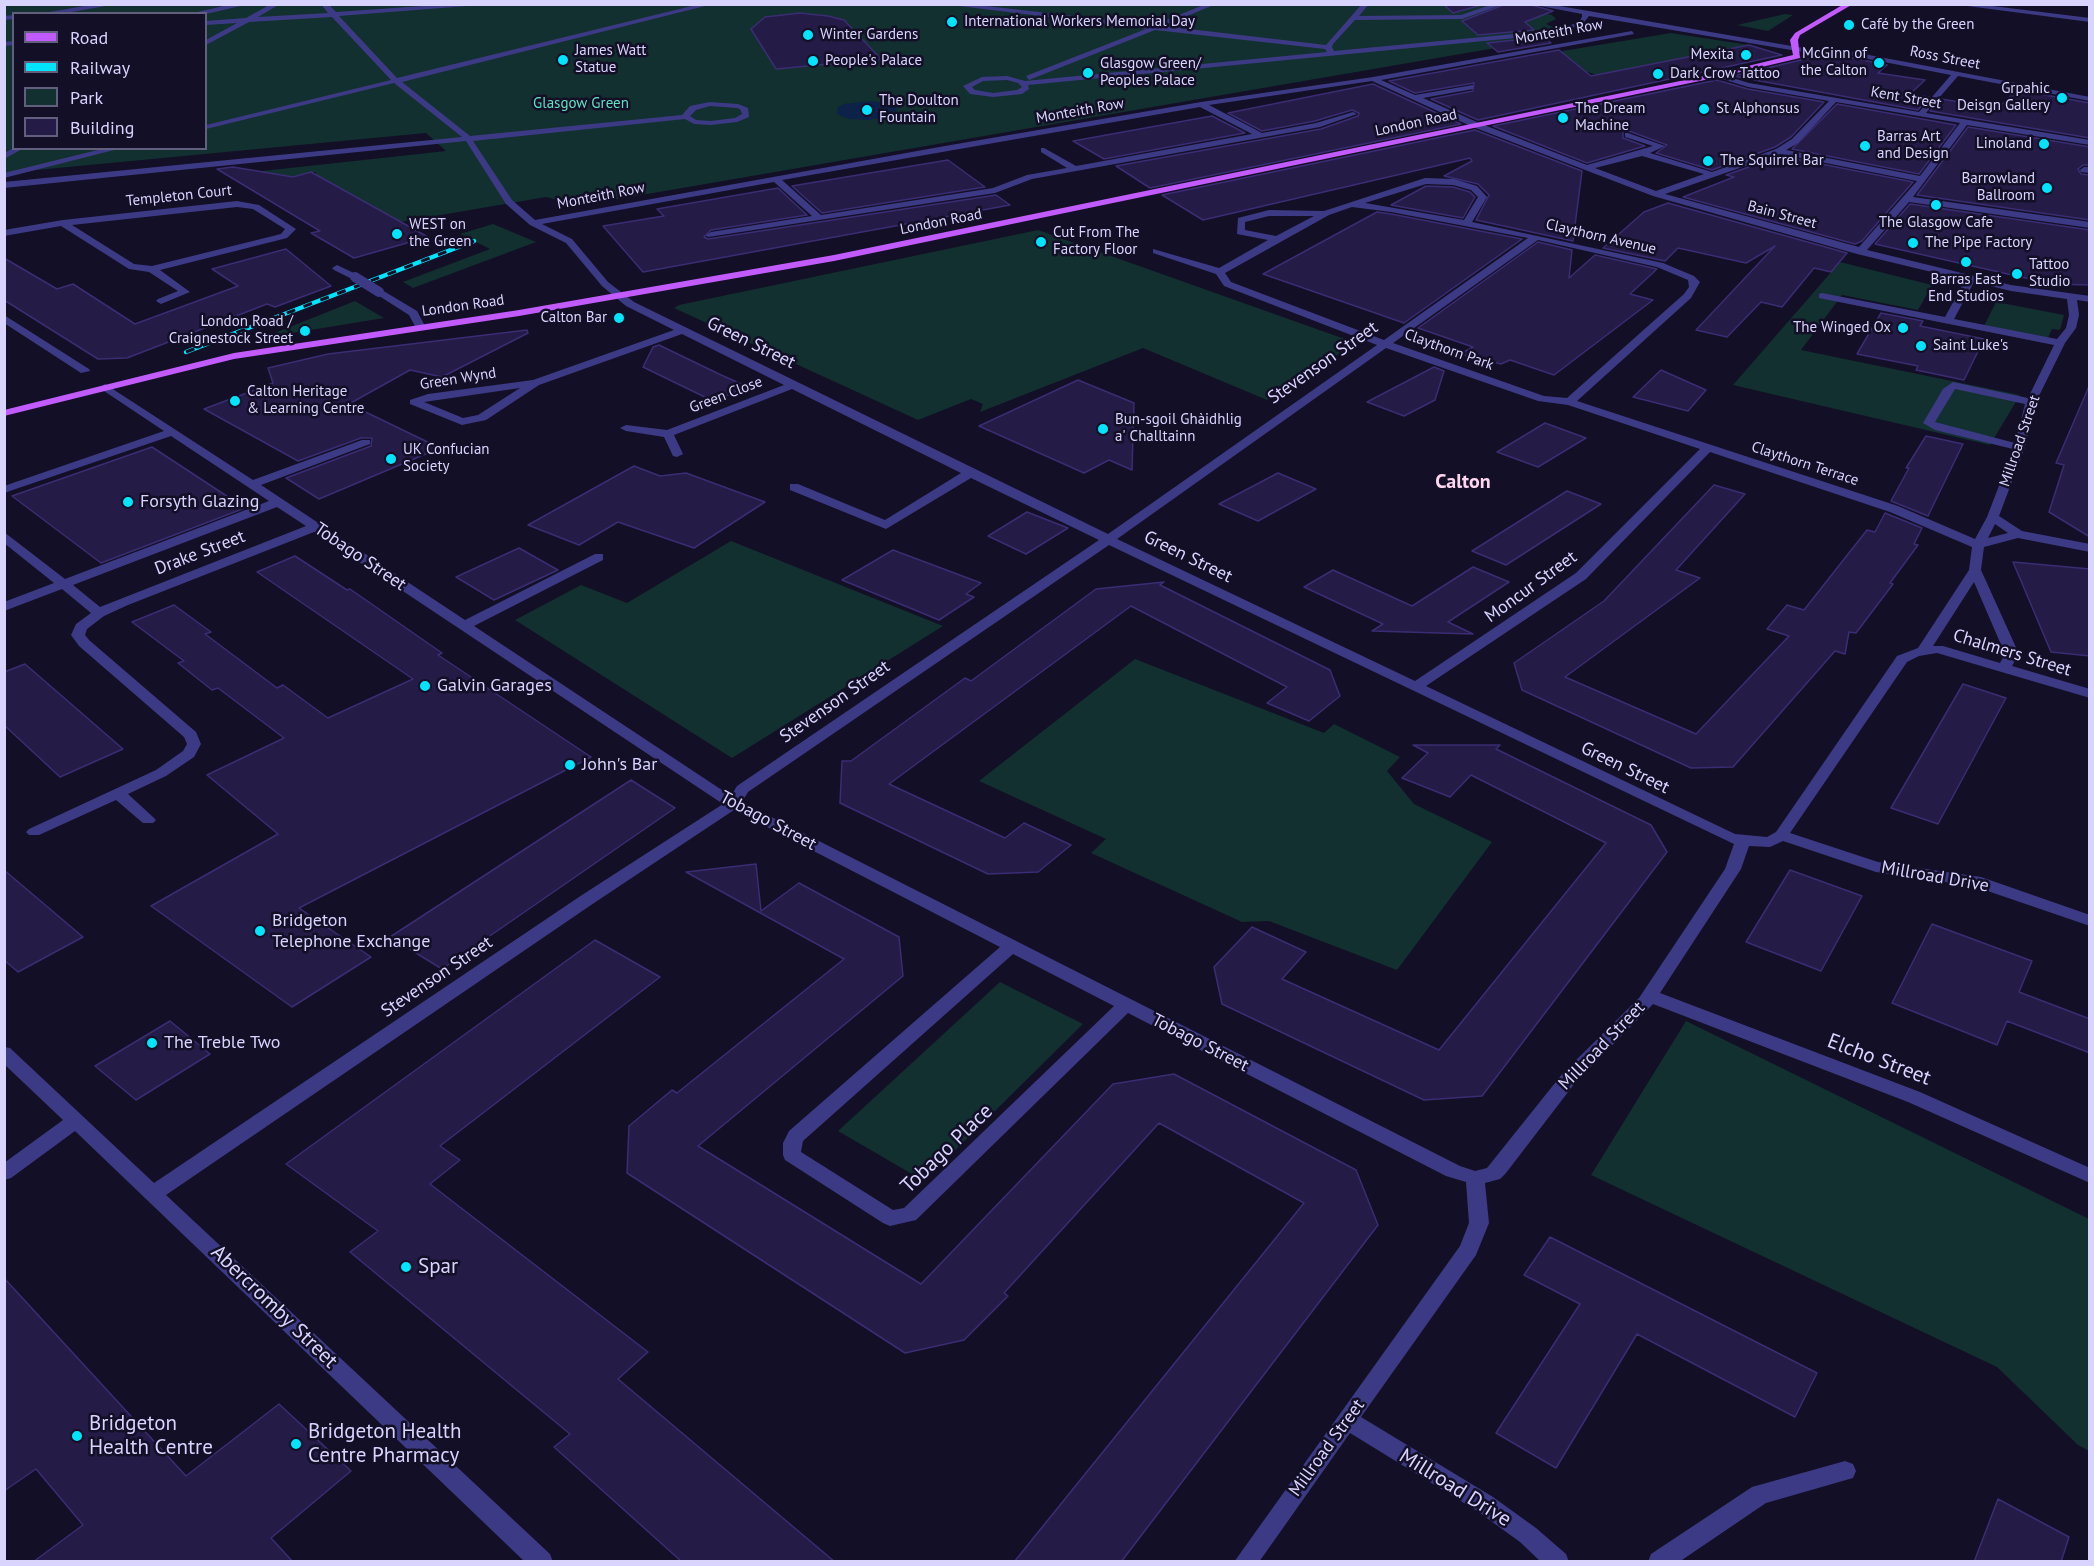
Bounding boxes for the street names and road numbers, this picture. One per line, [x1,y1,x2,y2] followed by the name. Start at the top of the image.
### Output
[1514,15,1604,49] street label: Monteith Row
[1908,42,1982,74] street label: Ross Street
[1869,83,1943,113] street label: Kent Street
[1035,94,1125,128] street label: Monteith Row
[1373,106,1459,140] street label: London Road
[556,179,646,213] street label: Monteith Row
[125,181,233,211] street label: Templeton Court
[1746,197,1818,233] street label: Bain Street
[898,205,984,239] street label: London Road
[1544,216,1658,258] street label: Claythorn Avenue
[421,291,505,321] street label: London Road
[703,312,799,374] street label: Green Street
[1264,317,1382,409] street label: Stevenson Street
[1402,326,1496,374] street label: Claythorn Park
[419,364,497,394] street label: Green Wynd
[687,373,765,417] street label: Green Close
[1996,393,2044,489] street label: Millroad Street
[1749,438,1861,490] street label: Claythorn Terrace
[310,518,410,596] street label: Tobago Street
[152,526,248,580] street label: Drake Street
[1140,526,1236,588] street label: Green Street
[1481,546,1581,628] street label: Moncur Street
[1950,625,2074,681] street label: Chalmers Street
[776,656,894,748] street label: Stevenson Street
[1577,737,1673,799] street label: Green Street
[716,787,820,855] street label: Tobago Street
[1879,857,1991,897] street label: Millroad Drive
[377,932,497,1022] street label: Stevenson Street
[1554,997,1650,1095] street label: Millroad Street
[1148,1009,1252,1077] street label: Tobago Street
[1824,1029,1934,1091] street label: Elcho Street
[896,1099,998,1199] street label: Tobago Place
[205,1240,343,1374] street label: Abercromby Street
[1285,1395,1369,1501] street label: Millroad Street
[1394,1444,1516,1532] street label: Millroad Drive

